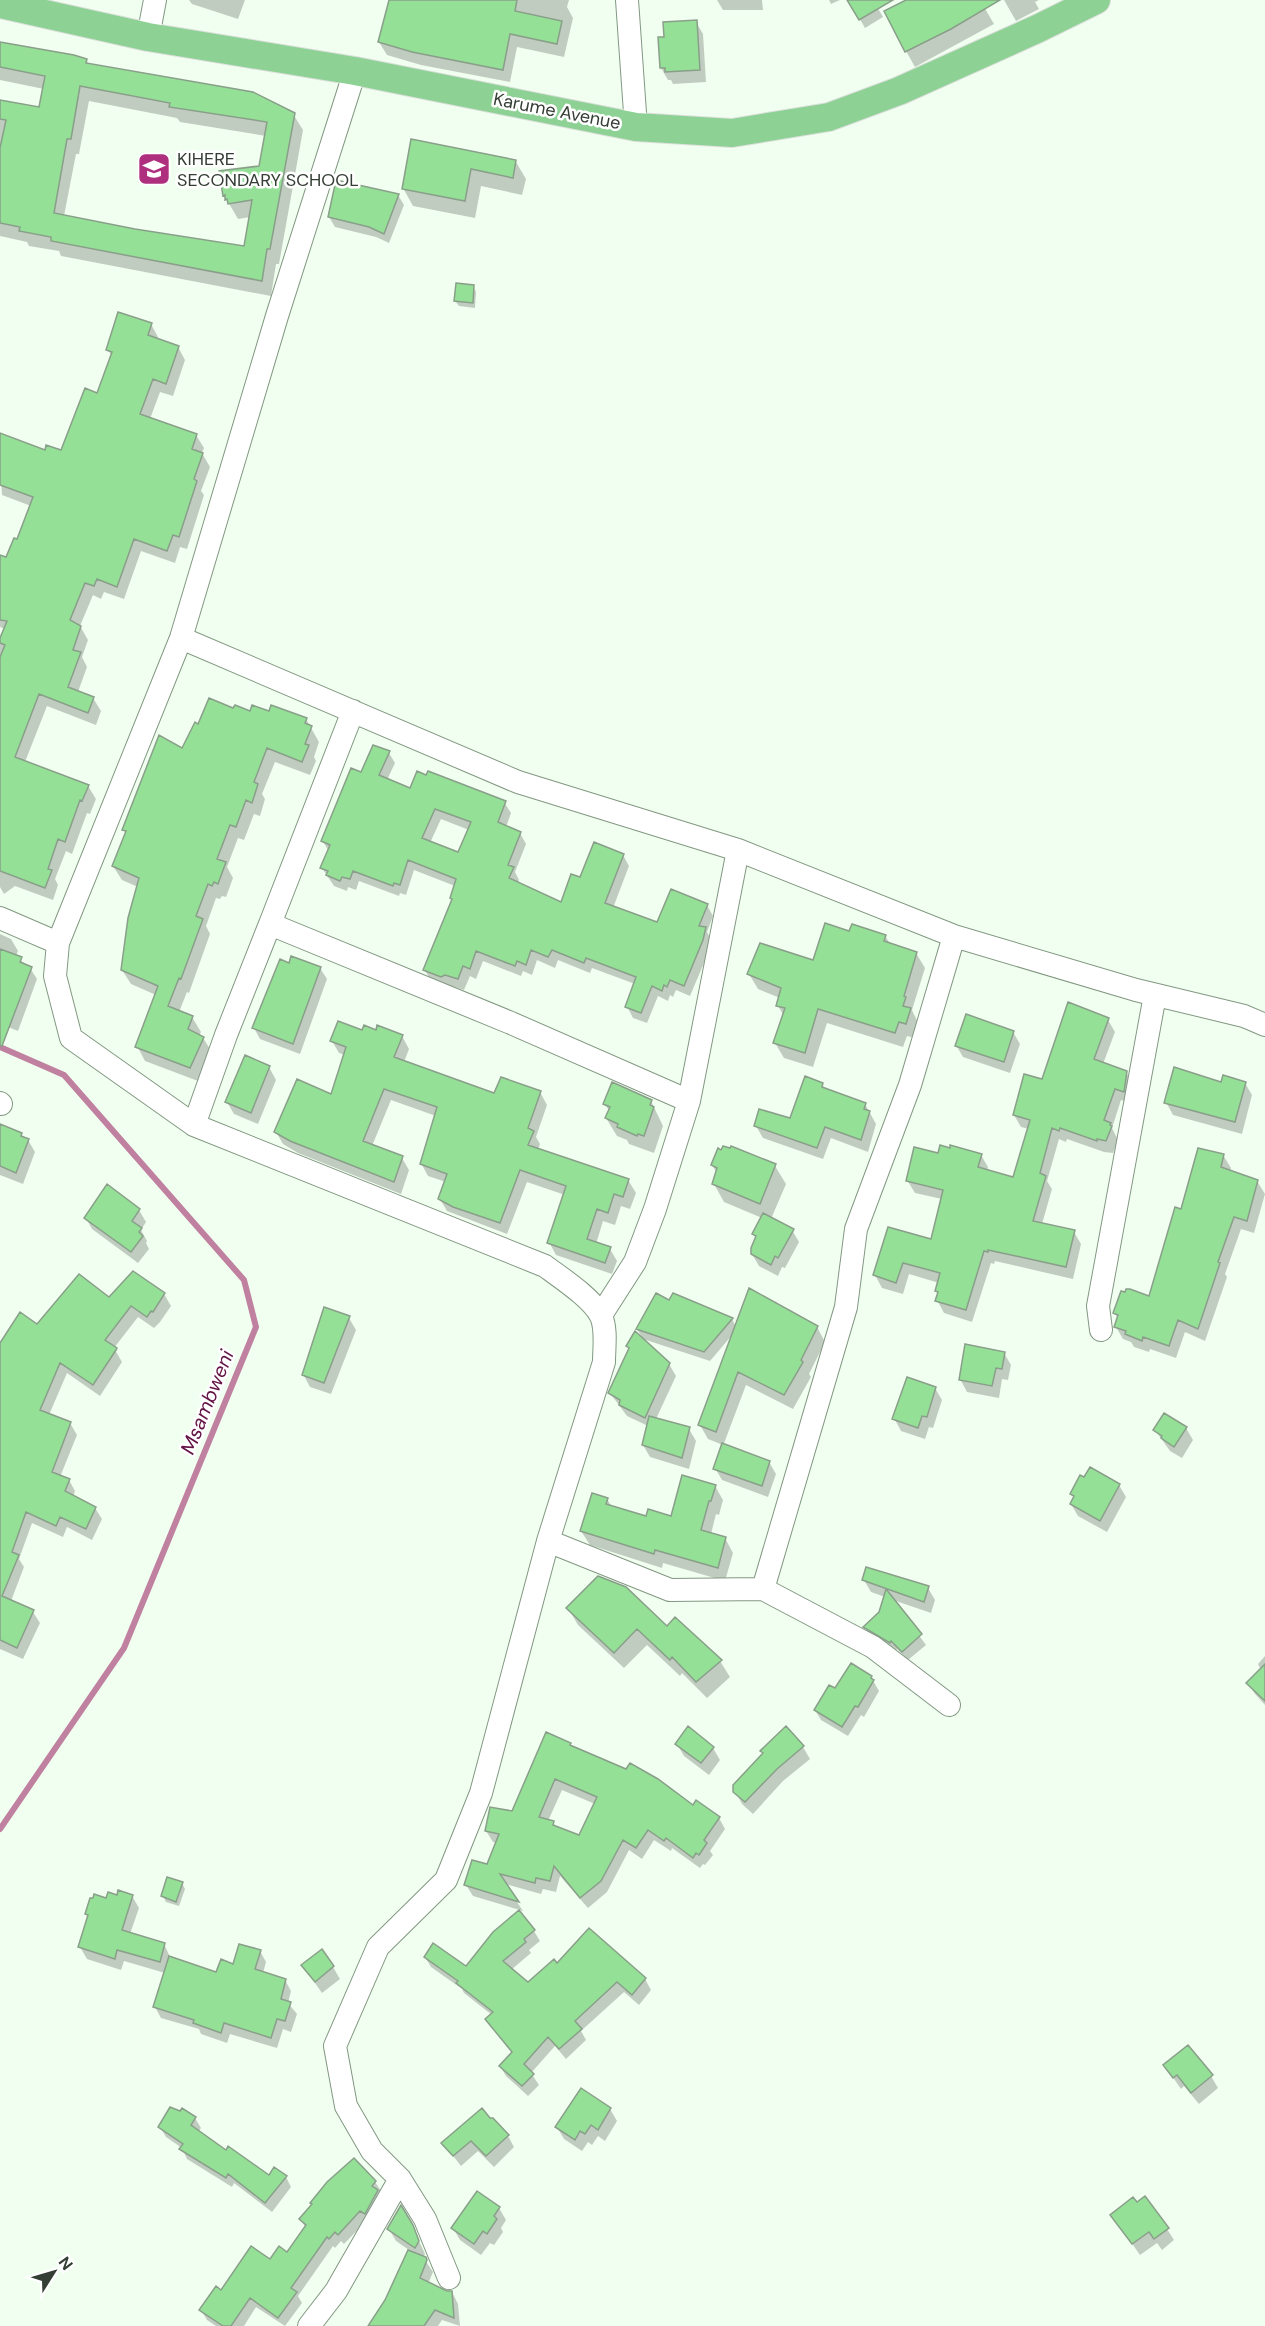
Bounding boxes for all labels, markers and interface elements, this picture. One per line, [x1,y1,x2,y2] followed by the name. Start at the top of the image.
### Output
[491,87,623,135] street label: Karume Avenue
[177,147,359,192] place label: KIHERE SECONDARY SCHOOL
[136,151,172,187] school or university icon: KIHERE SECONDARY SCHOOL
[174,1345,240,1458] water label: Msambweni
[24,2242,84,2302] north arrow
[54,2252,77,2274] text: N

